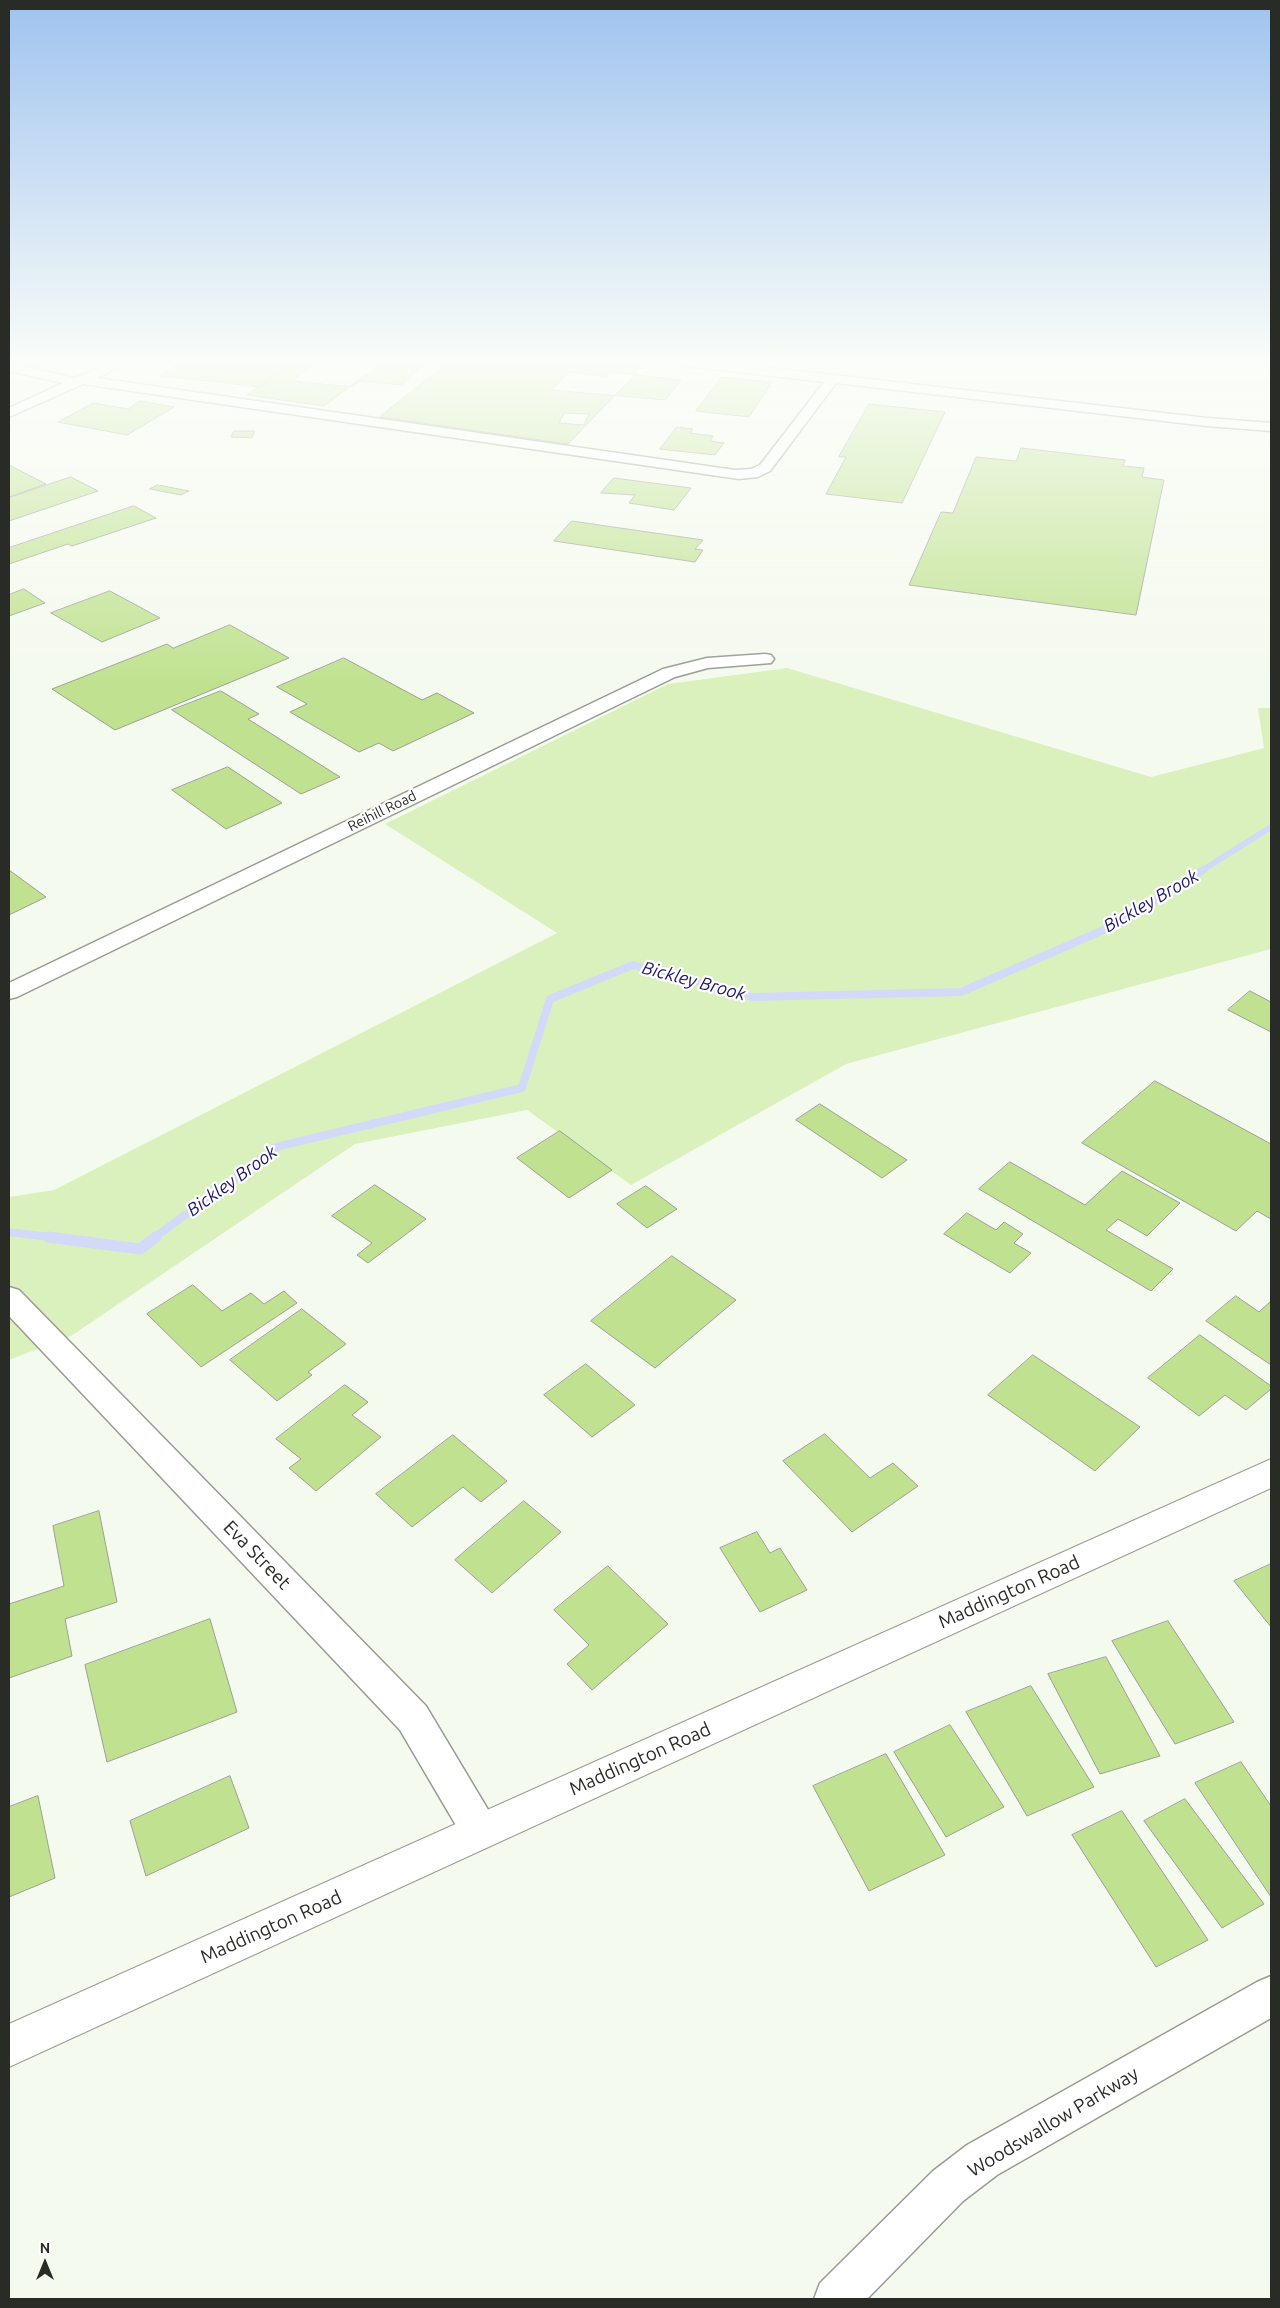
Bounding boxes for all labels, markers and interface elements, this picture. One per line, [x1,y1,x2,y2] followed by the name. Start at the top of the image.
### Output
[345,787,419,835] street label: Reihill Road
[1100,865,1202,937] water label: Bickley Brook
[640,957,748,1005] water label: Bickley Brook
[183,1141,281,1221] water label: Bickley Brook
[219,1516,295,1594] street label: Eva Street
[935,1551,1083,1633] street label: Maddington Road
[566,1718,714,1800] street label: Maddington Road
[197,1886,345,1968] street label: Maddington Road
[964,2062,1142,2182] street label: Woodswallow Parkway
[20,2238,70,2288] north arrow
[40,2240,50,2256] text: N

